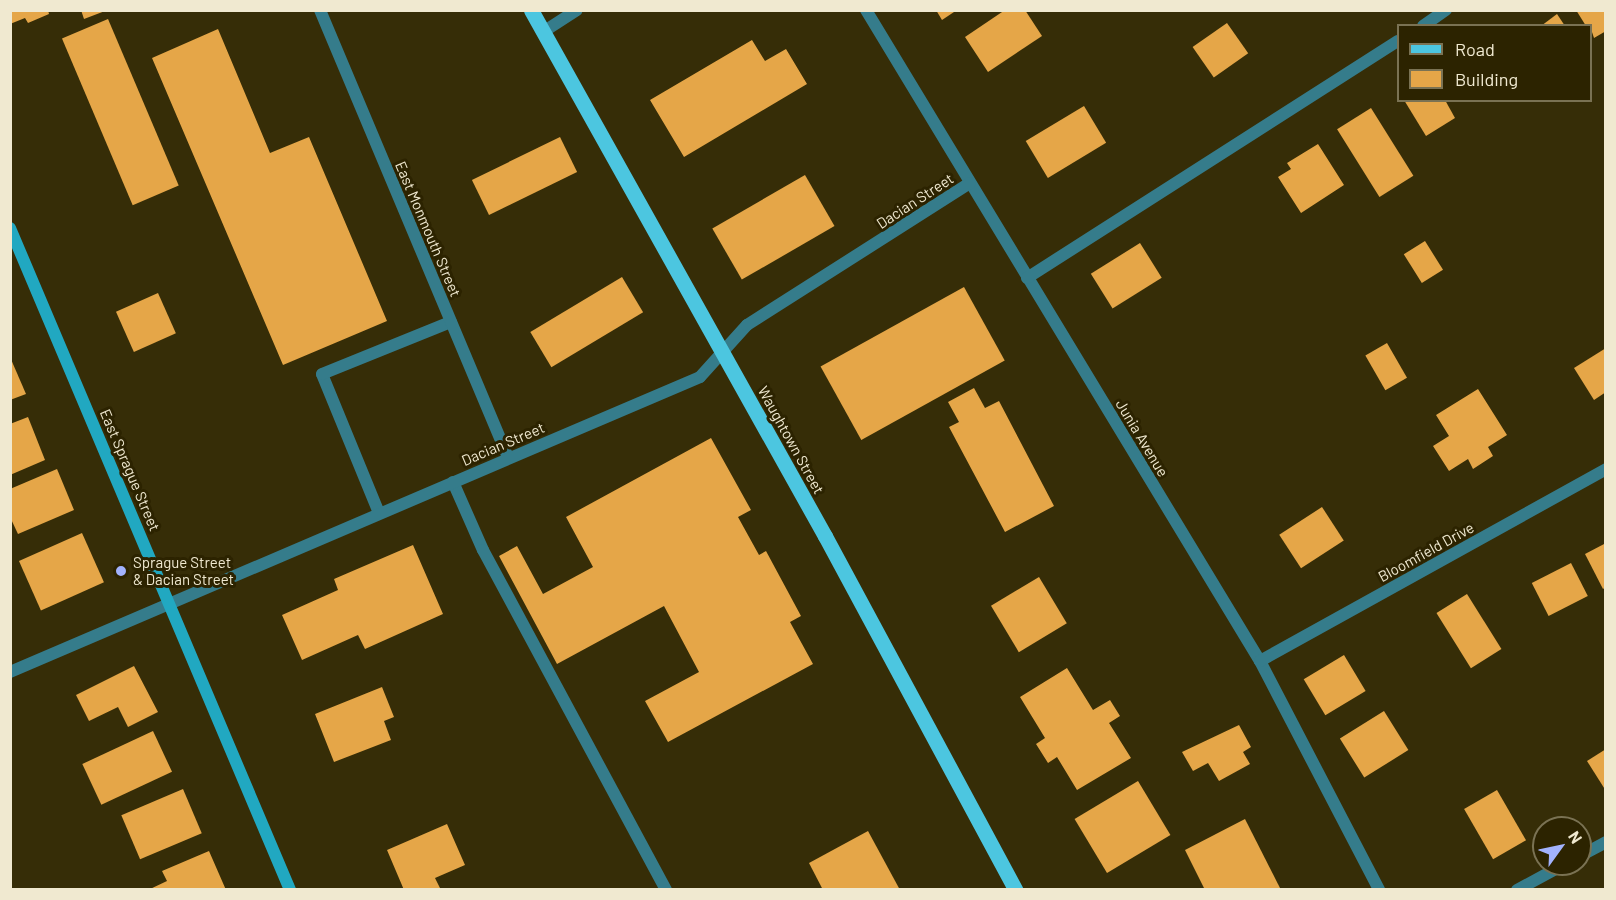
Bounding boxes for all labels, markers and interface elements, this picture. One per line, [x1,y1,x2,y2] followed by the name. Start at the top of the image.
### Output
[1397,24,1592,102] legend
[1455,38,1495,60] text: Road
[1455,68,1518,90] text: Building
[391,159,465,299] street label: East Monmouth Street
[873,169,957,233] street label: Dacian Street
[754,383,828,497] street label: Waughtown Street
[1112,396,1172,480] street label: Junia Avenue
[96,406,164,534] street label: East Sprague Street
[459,418,547,470] street label: Dacian Street
[1375,518,1477,586] street label: Bloomfield Drive
[133,553,234,588] place label: Sprague Street & Dacian Street
[114,564,128,578] marker: Sprague Street & Dacian Street
[1532,816,1592,876] north arrow
[1565,827,1587,847] text: N

